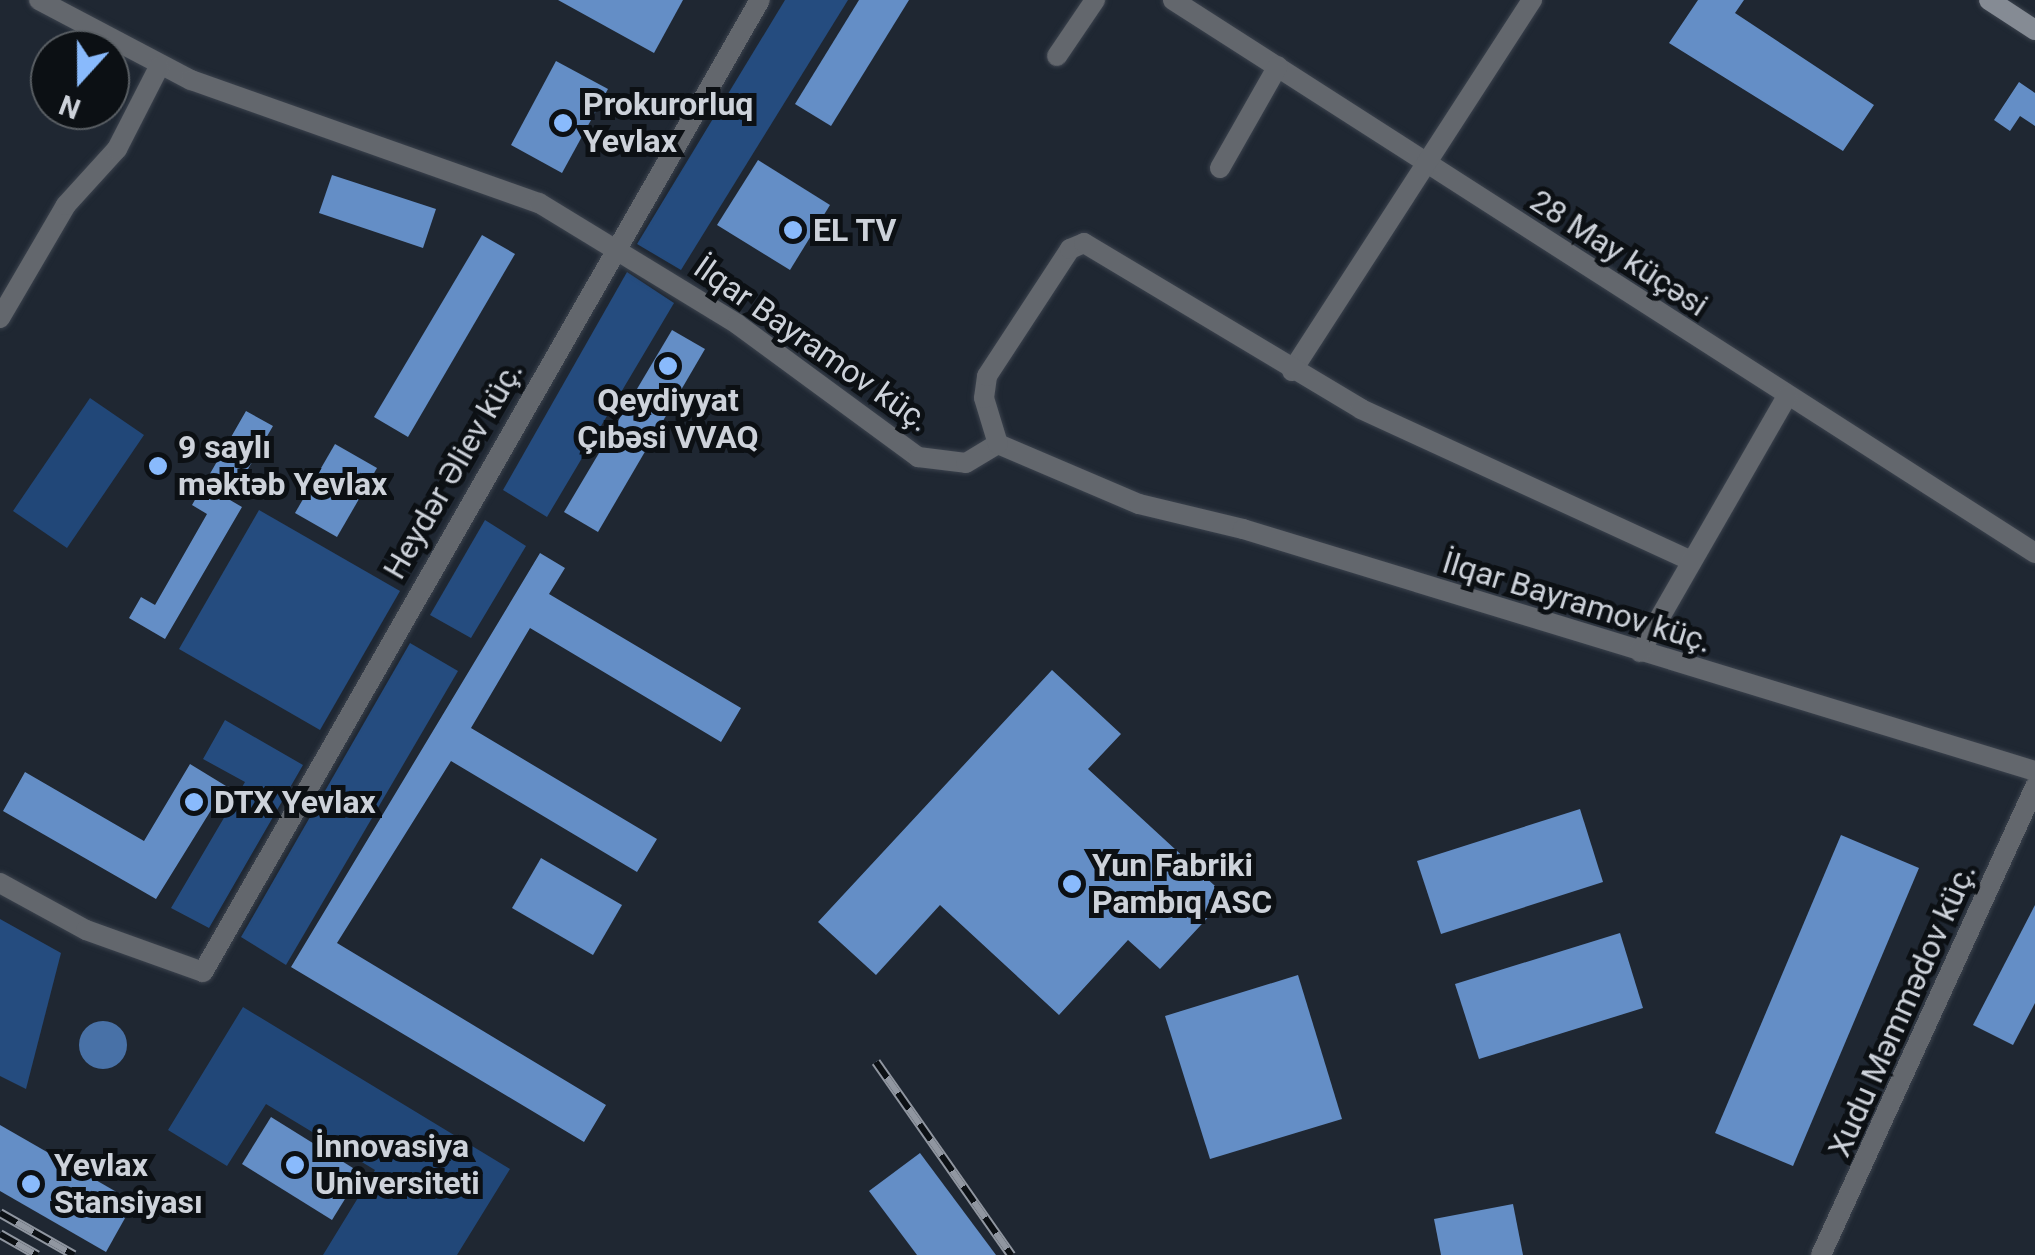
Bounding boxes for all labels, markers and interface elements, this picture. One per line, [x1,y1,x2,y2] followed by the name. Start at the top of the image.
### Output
[30,30,130,130] north arrow
[583,86,753,161] place label: Prokurorluq Yevlax
[55,88,85,126] text: N
[552,112,574,134] marker: Prokurorluq Yevlax
[1523,181,1715,325] street label: 28 May küçəsi
[813,211,897,249] place label: EL TV
[782,219,804,241] marker: EL TV
[687,248,937,440] street label: İlqar Bayramov küç.
[375,354,531,586] street label: Heydər Əliev küç.
[657,355,679,377] marker: Qeydiyyat Çıbəsi VVAQ
[577,382,759,457] place label: Qeydiyyat Çıbəsi VVAQ
[178,429,387,504] place label: 9 saylı məktəb Yevlax
[147,455,169,477] marker: 9 saylı məktəb Yevlax
[1438,543,1716,661] street label: İlqar Bayramov küç.
[214,783,376,821] place label: DTX Yevlax
[183,791,205,813] marker: DTX Yevlax
[1092,847,1272,922] place label: Yun Fabriki Pambıq ASC
[1820,857,1984,1163] street label: Xudu Məmmədov küç.
[1061,873,1083,895] marker: Yun Fabriki Pambıq ASC
[315,1128,480,1203] place label: İnnovasiya Universiteti
[54,1147,203,1222] place label: Yevlax Stansiyası
[284,1154,306,1176] marker: İnnovasiya Universiteti
[18,1171,44,1197] marker: Yevlax Stansiyası

